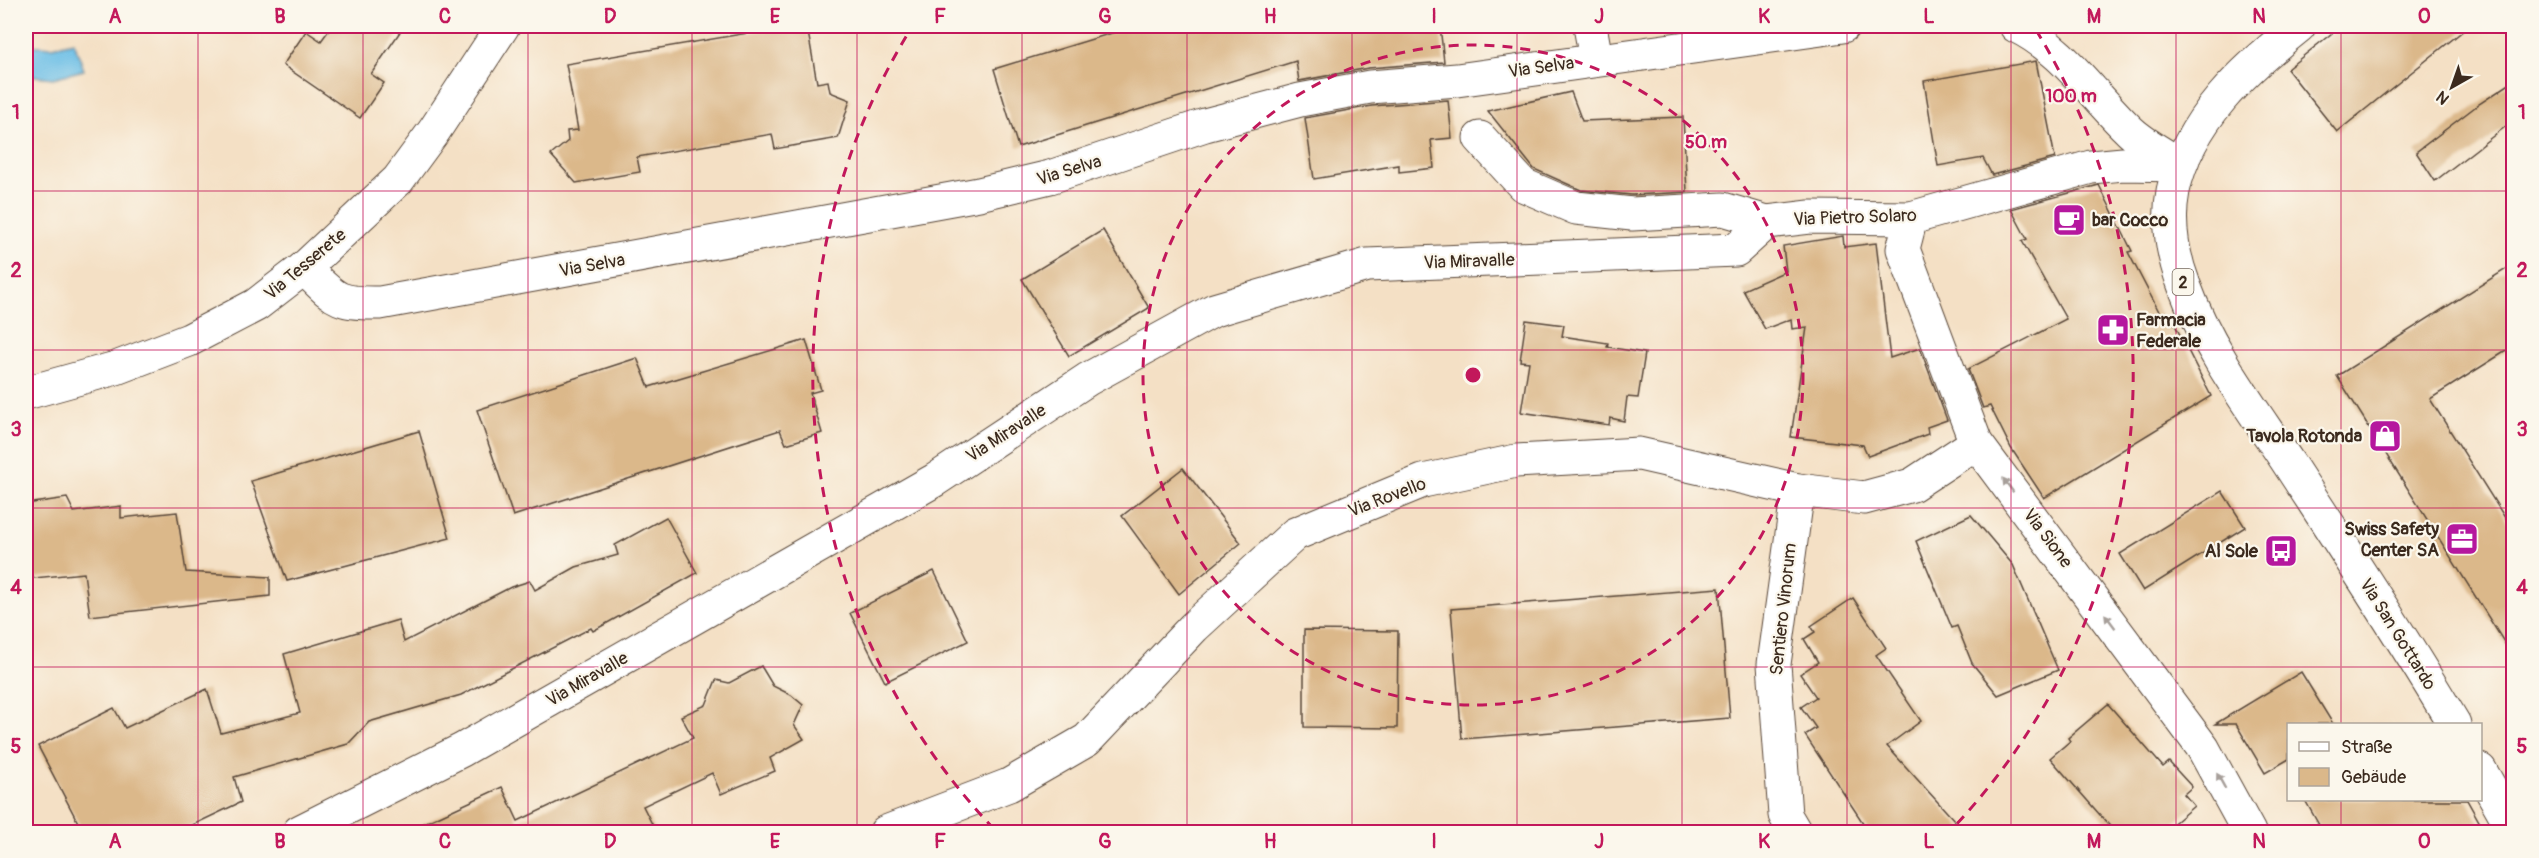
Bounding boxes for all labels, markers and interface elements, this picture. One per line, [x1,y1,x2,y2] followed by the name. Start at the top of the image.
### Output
[109,4,122,29] text: A
[274,4,286,29] text: B
[439,4,451,29] text: C
[604,4,617,29] text: D
[770,4,781,29] text: E
[934,4,946,29] text: F
[1098,4,1112,29] text: G
[1264,4,1277,29] text: H
[1431,4,1437,29] text: I
[1594,4,1604,29] text: J
[1758,4,1770,29] text: K
[1923,4,1935,29] text: L
[2087,4,2101,29] text: M
[2252,4,2266,29] text: N
[2418,4,2431,29] text: O
[1507,51,1576,84] street label: Via Selva
[2422,57,2482,117] north arrow
[2045,85,2097,108] text: 100 m
[2432,86,2454,109] text: N
[12,100,20,125] text: 1
[2518,100,2526,125] text: 1
[1685,131,1727,154] text: 50 m
[1034,150,1104,191] street label: Via Selva
[2051,202,2087,238] cafe icon: bar Cocco
[1793,204,1918,231] street label: Via Pietro Solaro
[2092,209,2169,232] place label: bar Cocco
[260,223,351,305] street label: Via Tesserete
[557,248,627,283] street label: Via Selva
[1423,248,1515,275] street label: Via Miravalle
[10,258,22,283] text: 2
[2516,258,2528,283] text: 2
[2172,269,2194,295] road number: 2
[2136,309,2206,353] place label: Farmacia Federale
[2095,312,2131,348] pharmacy icon: Farmacia Federale
[1463,365,1483,385] centre of rings
[962,399,1051,468] street label: Via Miravalle
[10,417,22,442] text: 3
[2516,417,2528,442] text: 3
[2367,418,2403,454] shop icon: Tavola Rotonda
[2245,425,2363,448] place label: Tavola Rotonda
[1345,472,1430,523] street label: Via Rovello
[2001,477,2014,493] one-way arrow
[2018,504,2077,573] street label: Via Sione
[2344,518,2439,562] place label: Swiss Safety Center SA
[2444,521,2480,557] office icon: Swiss Safety Center SA
[2263,533,2299,569] bus stop icon: Al Sole
[2205,540,2259,563] place label: Al Sole
[1765,542,1802,676] street label: Sentiero Vinorum
[2354,574,2441,695] street label: Via San Gottardo
[10,575,22,600] text: 4
[2516,575,2528,600] text: 4
[2104,614,2116,630] one-way arrow
[542,647,633,712] street label: Via Miravalle
[2287,723,2482,801] legend
[11,734,22,759] text: 5
[2517,734,2528,759] text: 5
[2341,736,2392,759] text: Straße
[2341,766,2406,789] text: Gebäude
[2216,772,2226,789] one-way arrow
[109,829,122,854] text: A
[274,829,286,854] text: B
[439,829,451,854] text: C
[604,829,617,854] text: D
[770,829,781,854] text: E
[934,829,946,854] text: F
[1098,829,1112,854] text: G
[1264,829,1277,854] text: H
[1431,829,1437,854] text: I
[1594,829,1604,854] text: J
[1758,829,1770,854] text: K
[1923,829,1935,854] text: L
[2087,829,2101,854] text: M
[2252,829,2266,854] text: N
[2418,829,2431,854] text: O

